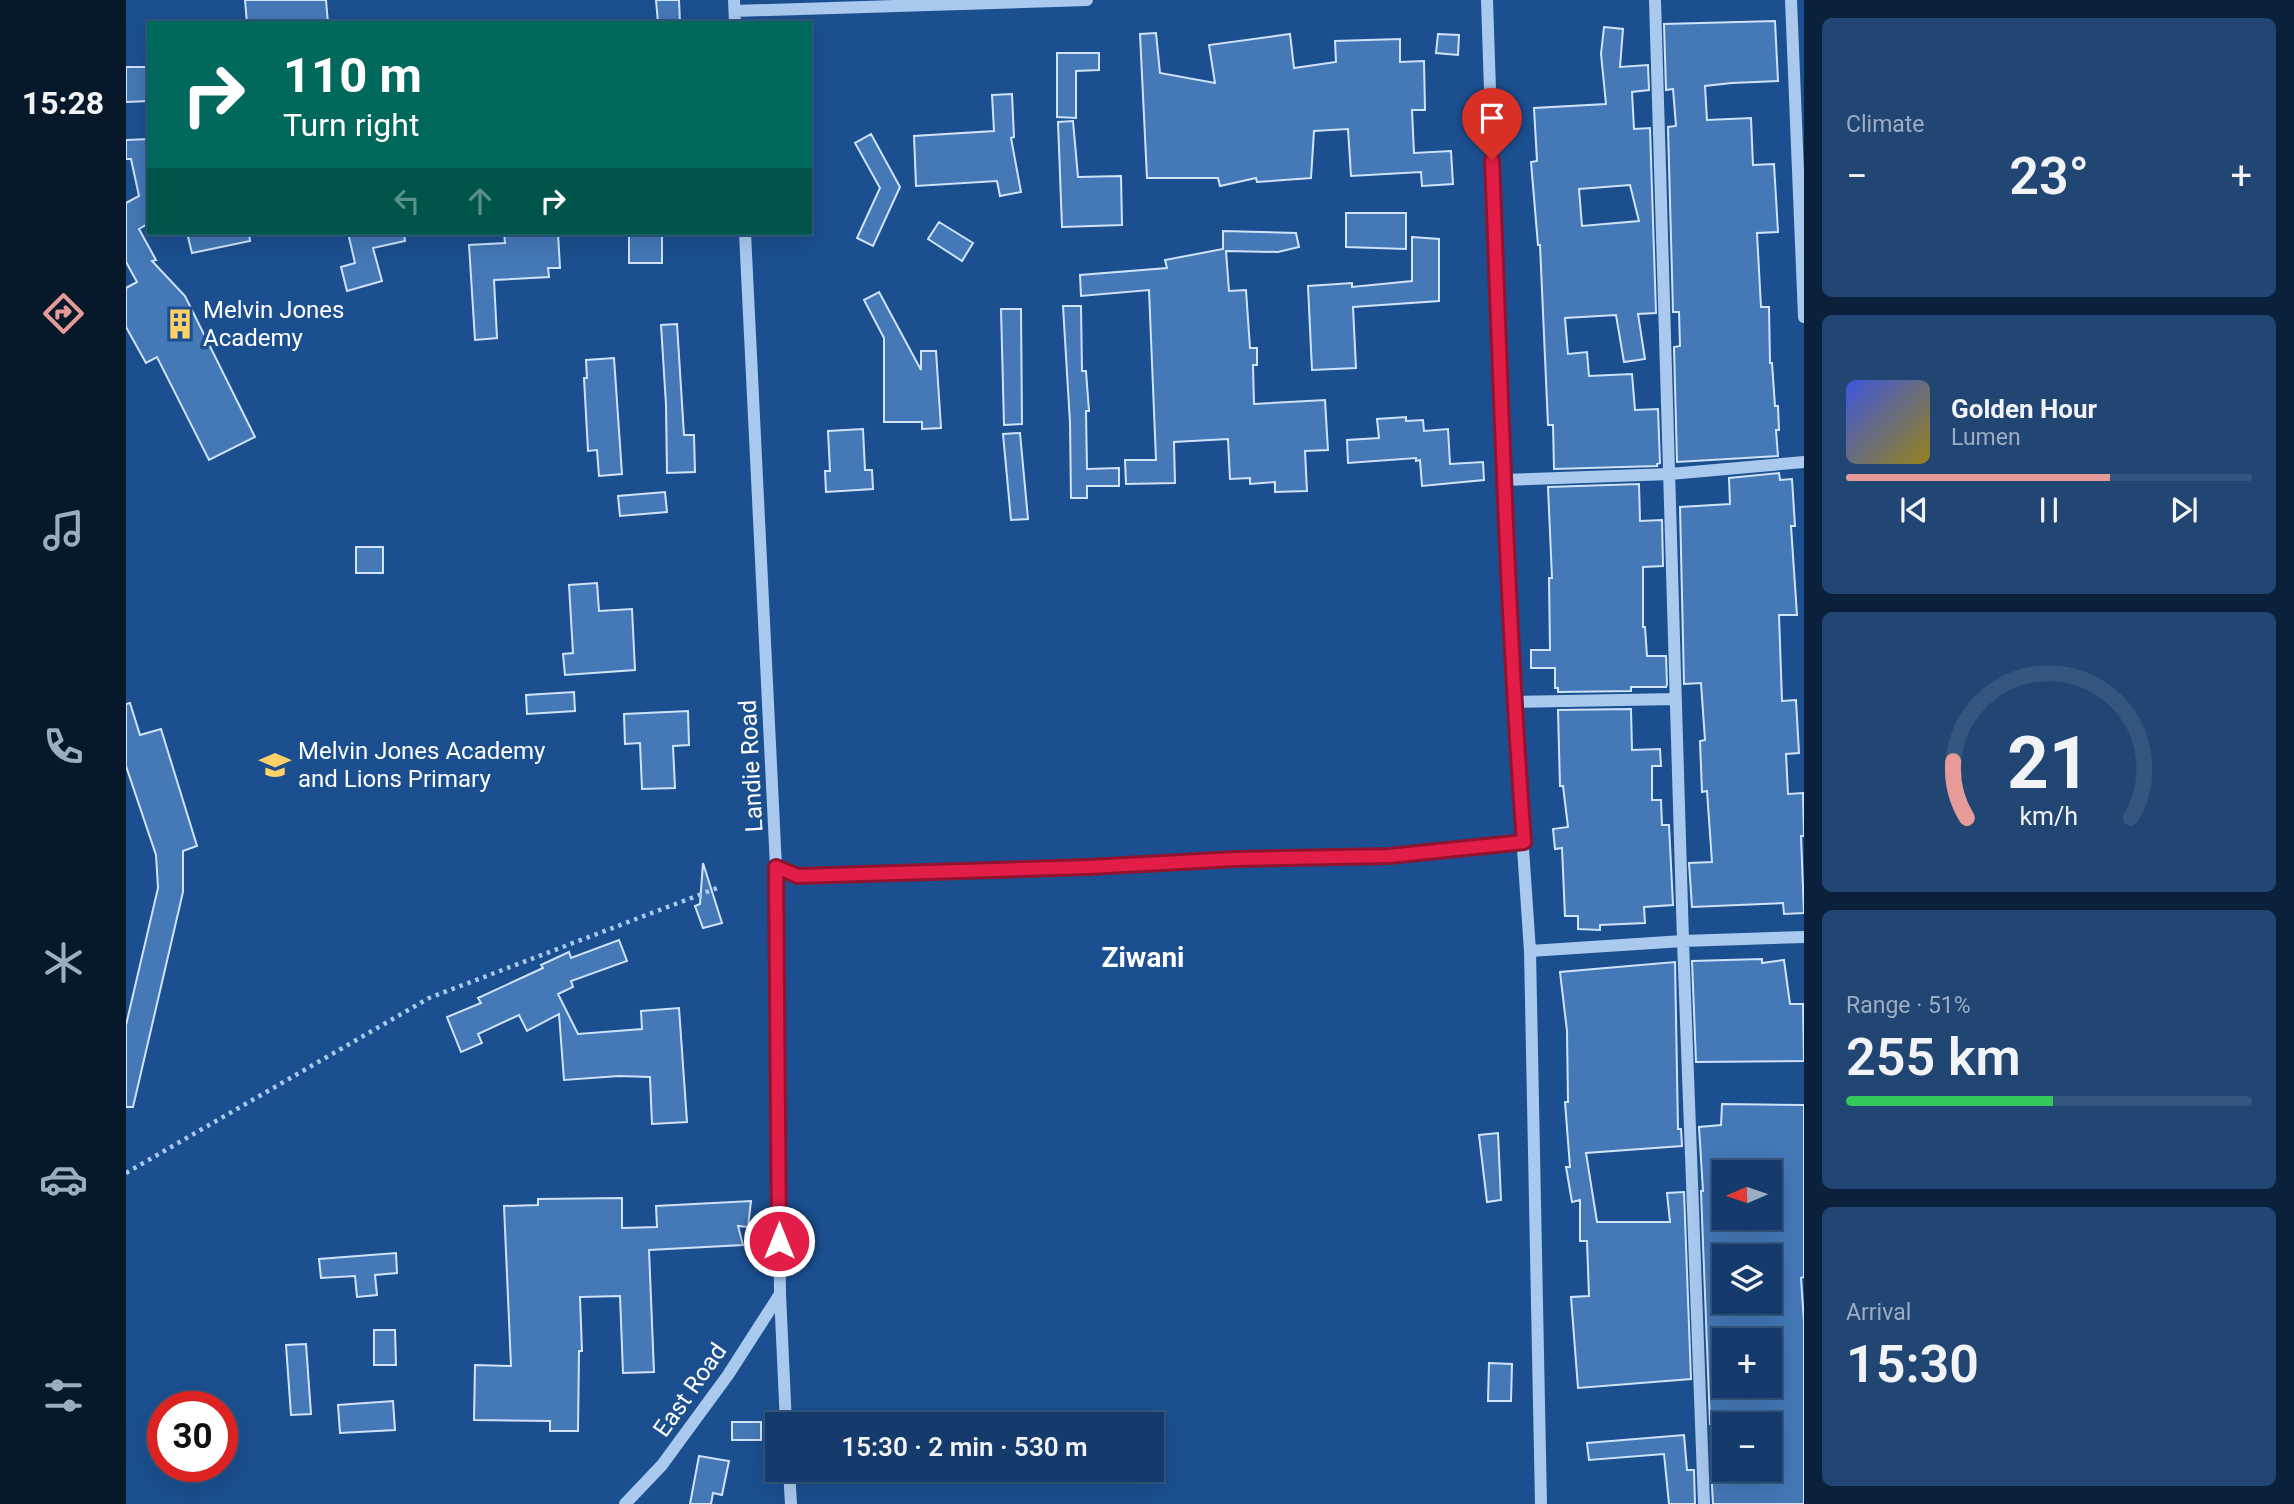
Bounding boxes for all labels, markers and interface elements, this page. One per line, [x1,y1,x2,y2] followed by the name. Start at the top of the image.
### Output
[283,47,422,104] text: 110 m
[168,49,259,140] icon: right
[22,84,104,122] text: 15:28
[1462,88,1522,160] pin
[1473,99,1511,137] icon: arrive
[283,106,419,144] text: Turn right
[1846,111,1925,138] text: Climate
[2009,146,2089,207] text: 23°
[1846,154,1868,198] text: −
[2230,154,2252,198] text: +
[388,182,426,220] icon: left
[461,182,499,220] icon: ahead
[534,182,572,220] icon: right
[39,289,88,338] icon: directions
[203,296,344,352] place label: Melvin Jones Academy
[163,307,197,341] building icon: Melvin Jones Academy
[1951,394,2097,424] text: Golden Hour
[1951,424,2021,451] text: Lumen
[1895,491,1933,529] icon: previous
[2030,491,2068,529] icon: pause
[2165,491,2203,529] icon: next
[39,506,88,555] icon: music
[734,699,768,833] street label: Landie Road
[2007,720,2091,806] text: 21
[39,722,88,771] icon: phone
[298,737,546,793] place label: Melvin Jones Academy and Lions Primary
[258,748,292,782] school or university icon: Melvin Jones Academy and Lions Primary
[2020,802,2078,831] text: km/h
[39,938,88,987] icon: climate
[1101,941,1185,974] district label: Ziwani
[1846,992,1971,1019] text: Range · 51%
[1846,1027,2021,1088] text: 255 km
[39,1155,88,1204] icon: car
[1712,1160,1782,1230] north arrow
[1712,1160,1782,1482] map controls
[742,1204,816,1278] position arrow
[1712,1244,1782,1314] button: layers
[1846,1299,1911,1326] text: Arrival
[1712,1328,1782,1398] button: +
[1846,1334,1979,1395] text: 15:30
[648,1338,732,1442] street label: East Road
[39,1371,88,1420] icon: filters
[147,1391,238,1482] speed limit sign: 30
[1712,1412,1782,1482] button: −
[841,1432,1088,1462] text: 15:30 · 2 min · 530 m

